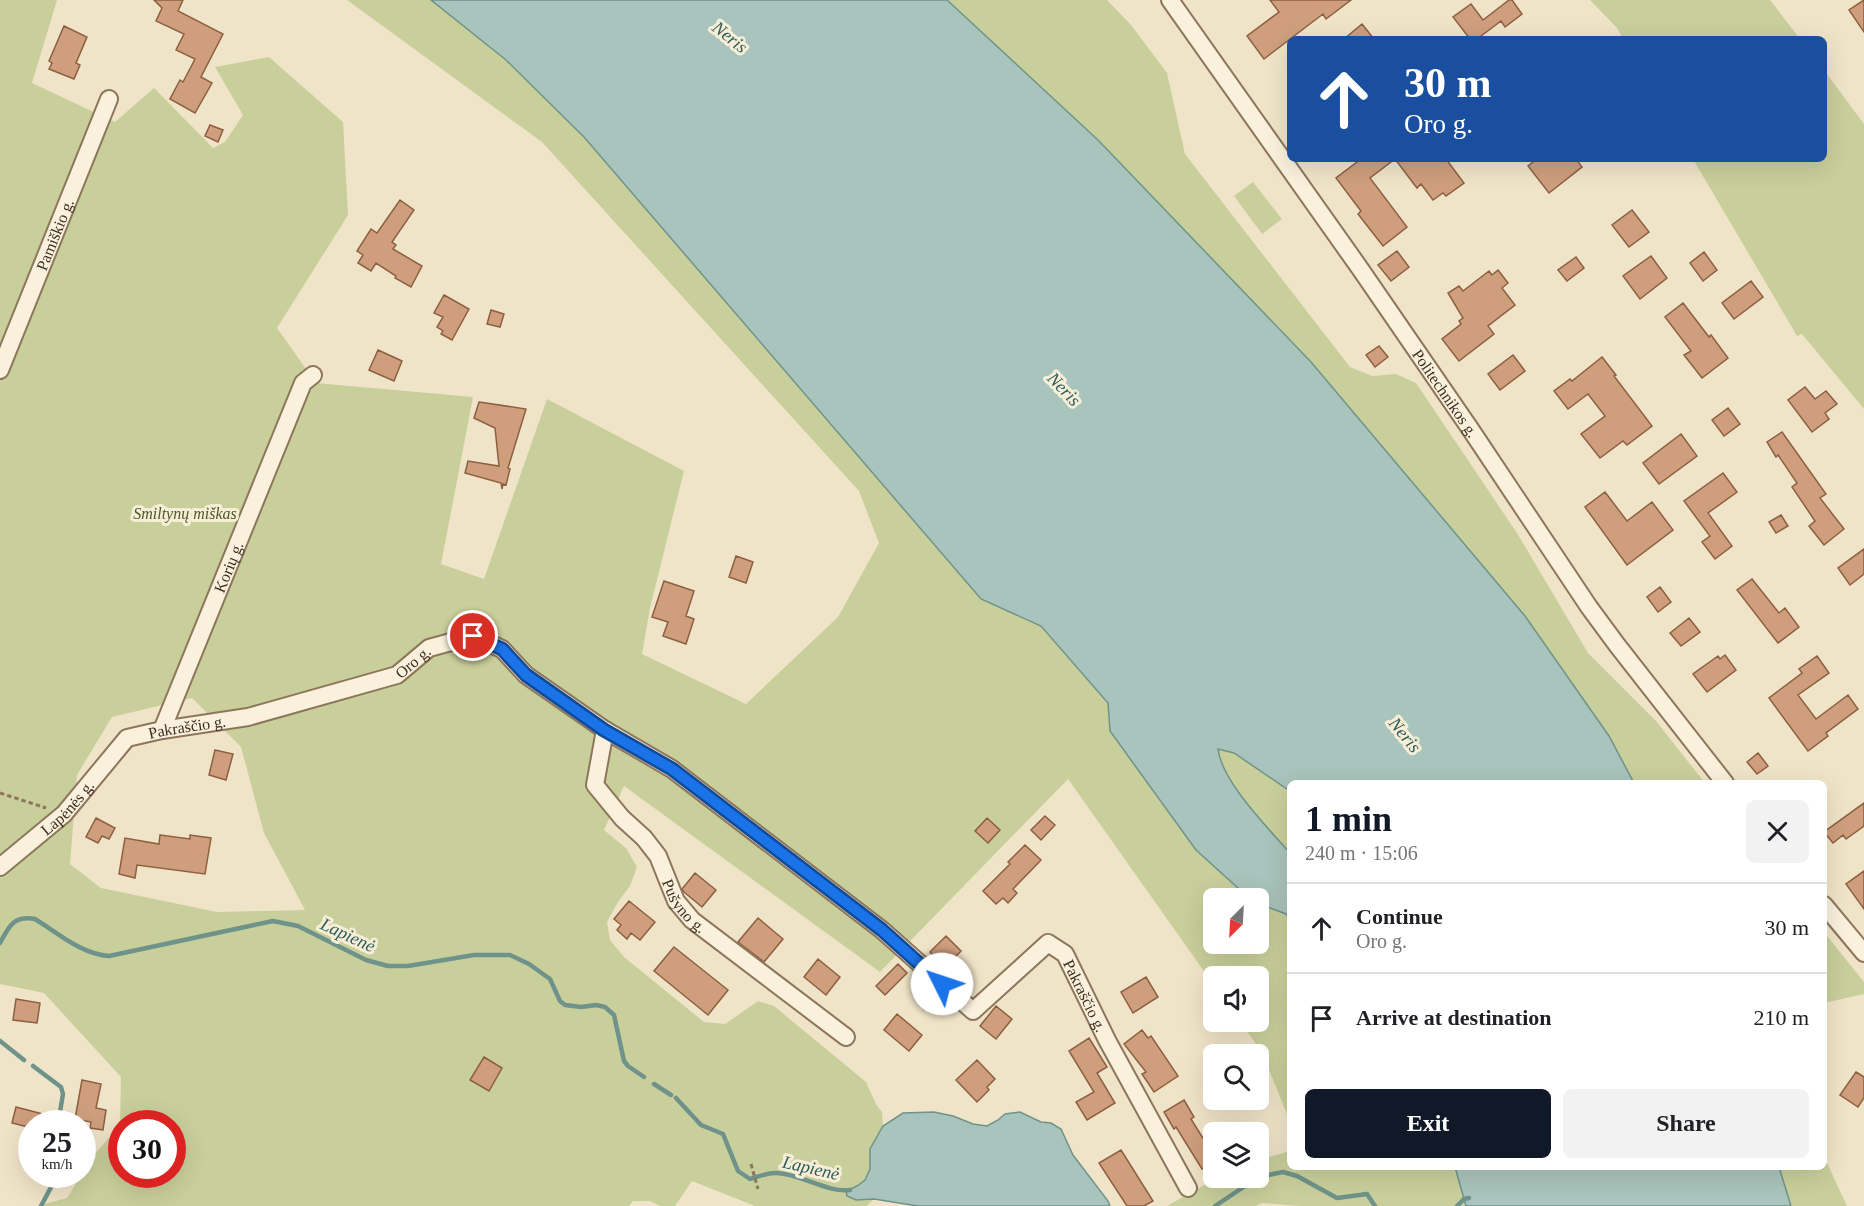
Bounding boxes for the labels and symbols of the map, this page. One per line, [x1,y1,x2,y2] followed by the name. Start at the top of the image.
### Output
[708,16,751,57] water label: Neris
[32,196,76,273] street label: Pamiškio g.
[1409,346,1482,440] street label: Politechnikos g.
[1043,367,1085,410] water label: Neris
[133,505,237,523] park label: Smiltynų miškas
[210,539,246,595] street label: Korių g.
[447,610,498,661] pin
[392,642,434,681] street label: Oro g.
[147,712,227,741] street label: Pakraščio g.
[1384,713,1425,756] water label: Neris
[37,777,97,838] street label: Lapėnės g.
[660,876,709,936] street label: Pušyno g.
[1203,888,1269,954] north arrow
[317,913,379,956] water label: Lapienė
[910,952,974,1016] position arrow
[1060,957,1110,1034] street label: Pakraščio g.
[108,1110,186,1188] speed limit sign: 30
[780,1152,842,1184] water label: Lapienė

